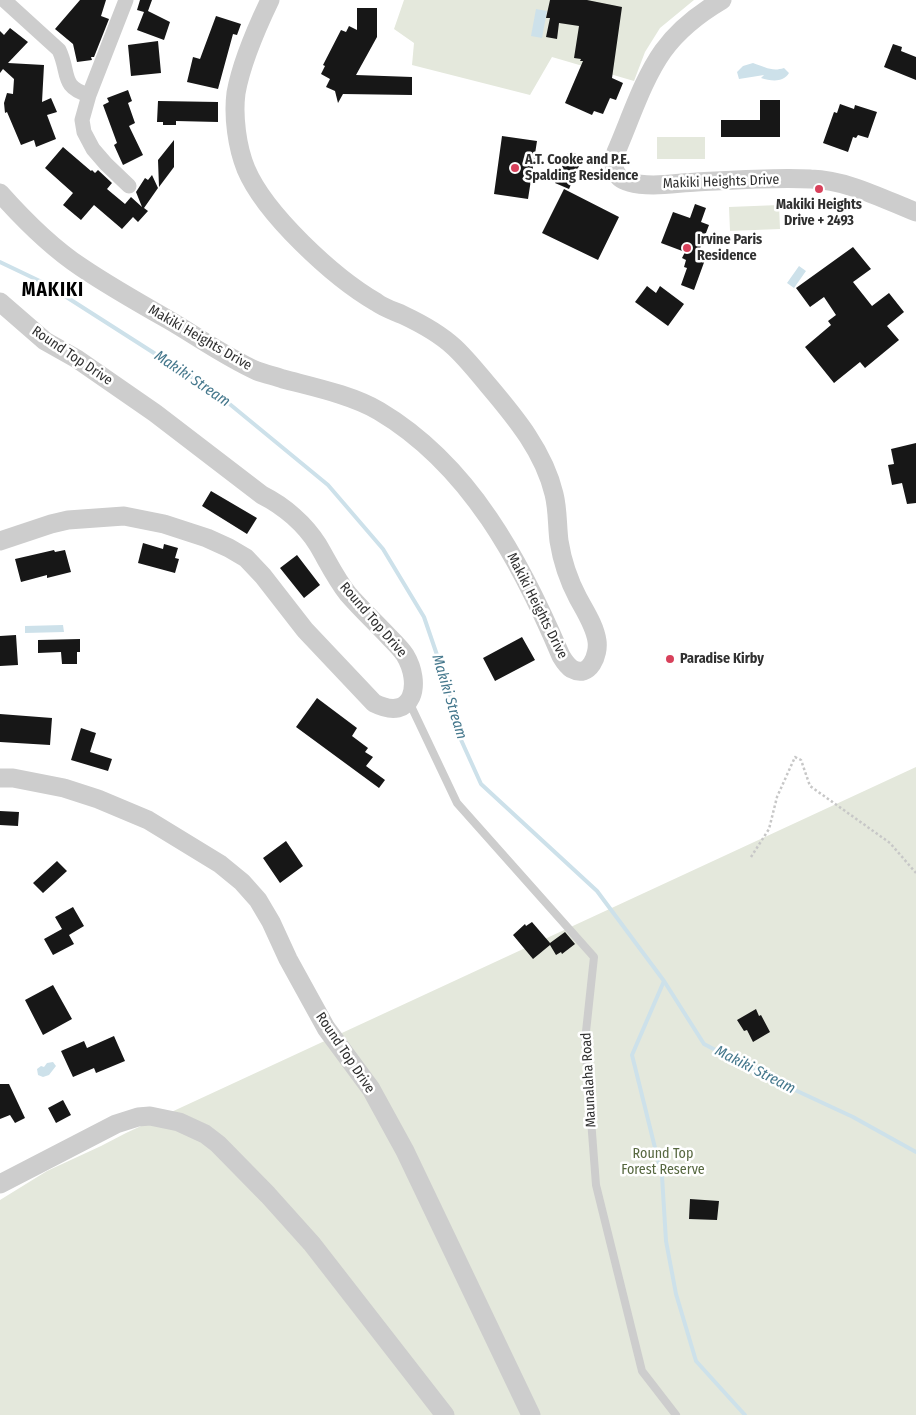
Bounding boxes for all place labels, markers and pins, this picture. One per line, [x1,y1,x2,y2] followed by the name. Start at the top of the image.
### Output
[525,152,638,184] place label: A.T. Cooke and P.E. Spalding Residence
[509,162,521,174] marker: A.T. Cooke and P.E. Spalding Residence
[813,183,825,195] marker: Makiki Heights Drive + 2493
[776,197,862,230] place label: Makiki Heights Drive + 2493
[697,232,762,264] place label: Irvine Paris Residence
[681,242,693,254] marker: Irvine Paris Residence
[680,651,764,667] place label: Paradise Kirby
[664,653,676,665] marker: Paradise Kirby

